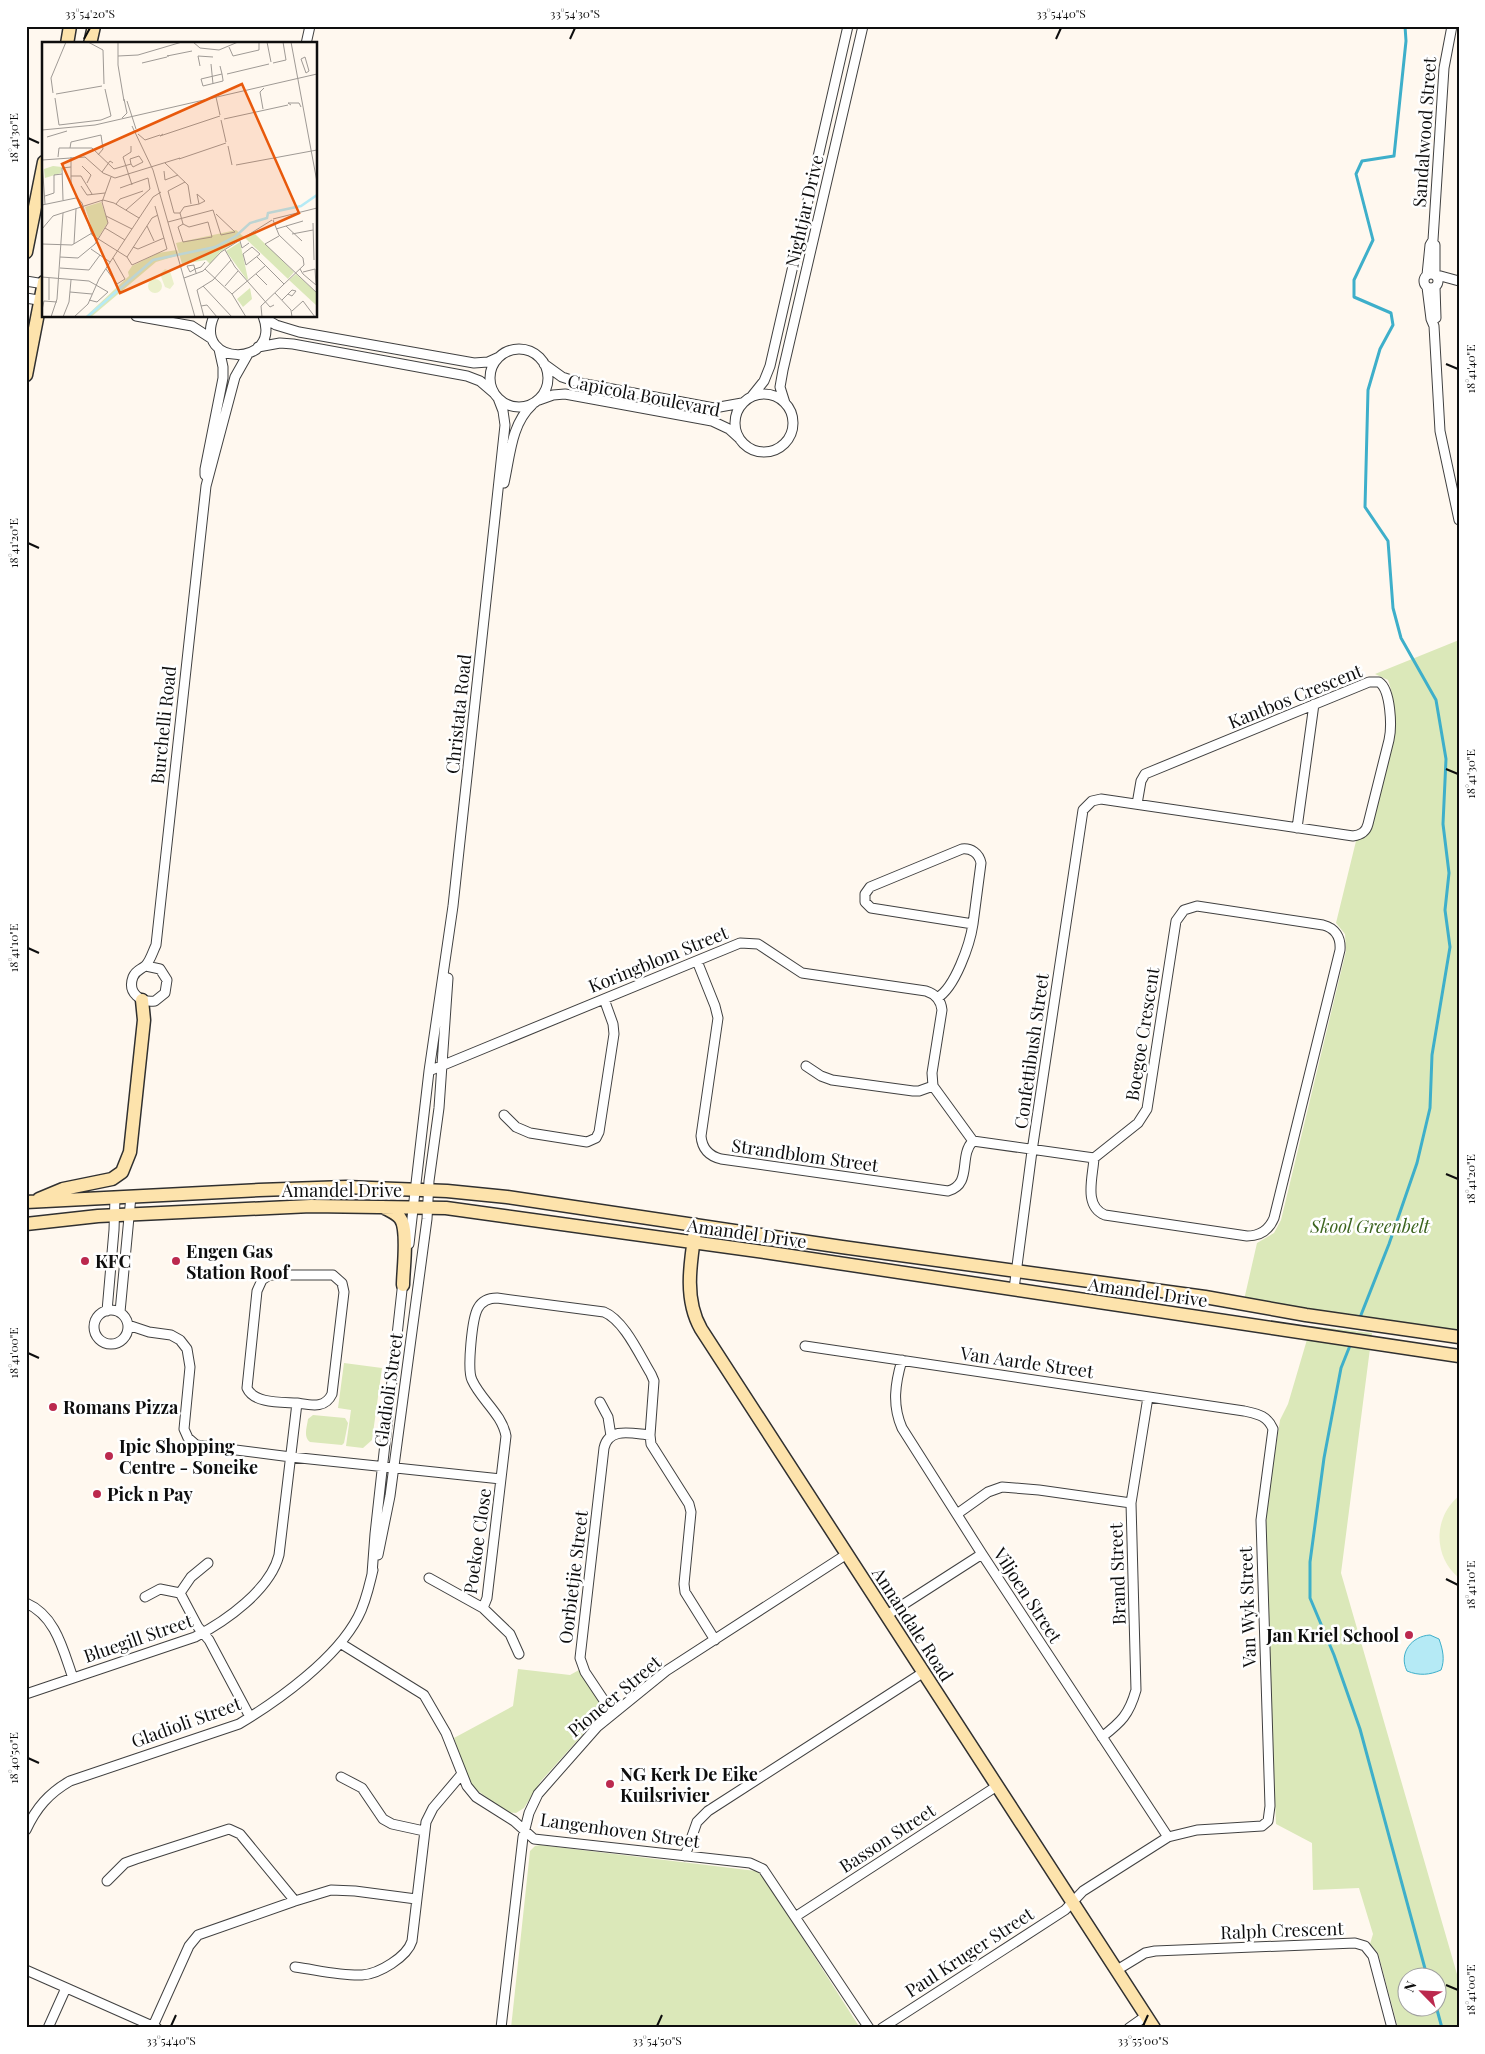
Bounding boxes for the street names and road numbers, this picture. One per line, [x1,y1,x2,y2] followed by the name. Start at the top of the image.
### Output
[1407,55,1441,208] street label: Sandalwood Street
[779,152,829,270] street label: Nightjar Drive
[566,368,723,422] street label: Capicola Boulevard
[440,652,476,775] street label: Christata Road
[1224,658,1366,734] street label: Kantbos Crescent
[145,664,181,785] street label: Burchelli Road
[585,920,732,998] street label: Koringblom Street
[1120,965,1165,1103] street label: Boegoe Crescent
[1008,971,1054,1130] street label: Confettibush Street
[730,1133,880,1177] street label: Strandblom Street
[281,1178,402,1202] street label: Amandel Drive
[685,1213,808,1253] street label: Amandel Drive
[1086,1272,1209,1312] street label: Amandel Drive
[368,1331,408,1449] street label: Gladioli Street
[958,1341,1096,1383] street label: Van Aarde Street
[458,1487,496,1595] street label: Poekoe Close
[553,1508,593,1645] street label: Oorbietjie Street
[1103,1522,1131,1625] street label: Brand Street
[988,1542,1068,1648] street label: Viljoen Street
[1233,1546,1261,1669] street label: Van Wyk Street
[867,1561,959,1686] street label: Annandale Road
[80,1608,196,1668] street label: Bluegill Street
[562,1649,666,1742] street label: Pioneer Street
[128,1691,245,1753] street label: Gladioli Street
[834,1798,940,1878] street label: Basson Street
[539,1807,702,1853] street label: Langenhoven Street
[900,1901,1038,2003] street label: Paul Kruger Street
[1220,1916,1345,1944] street label: Ralph Crescent

